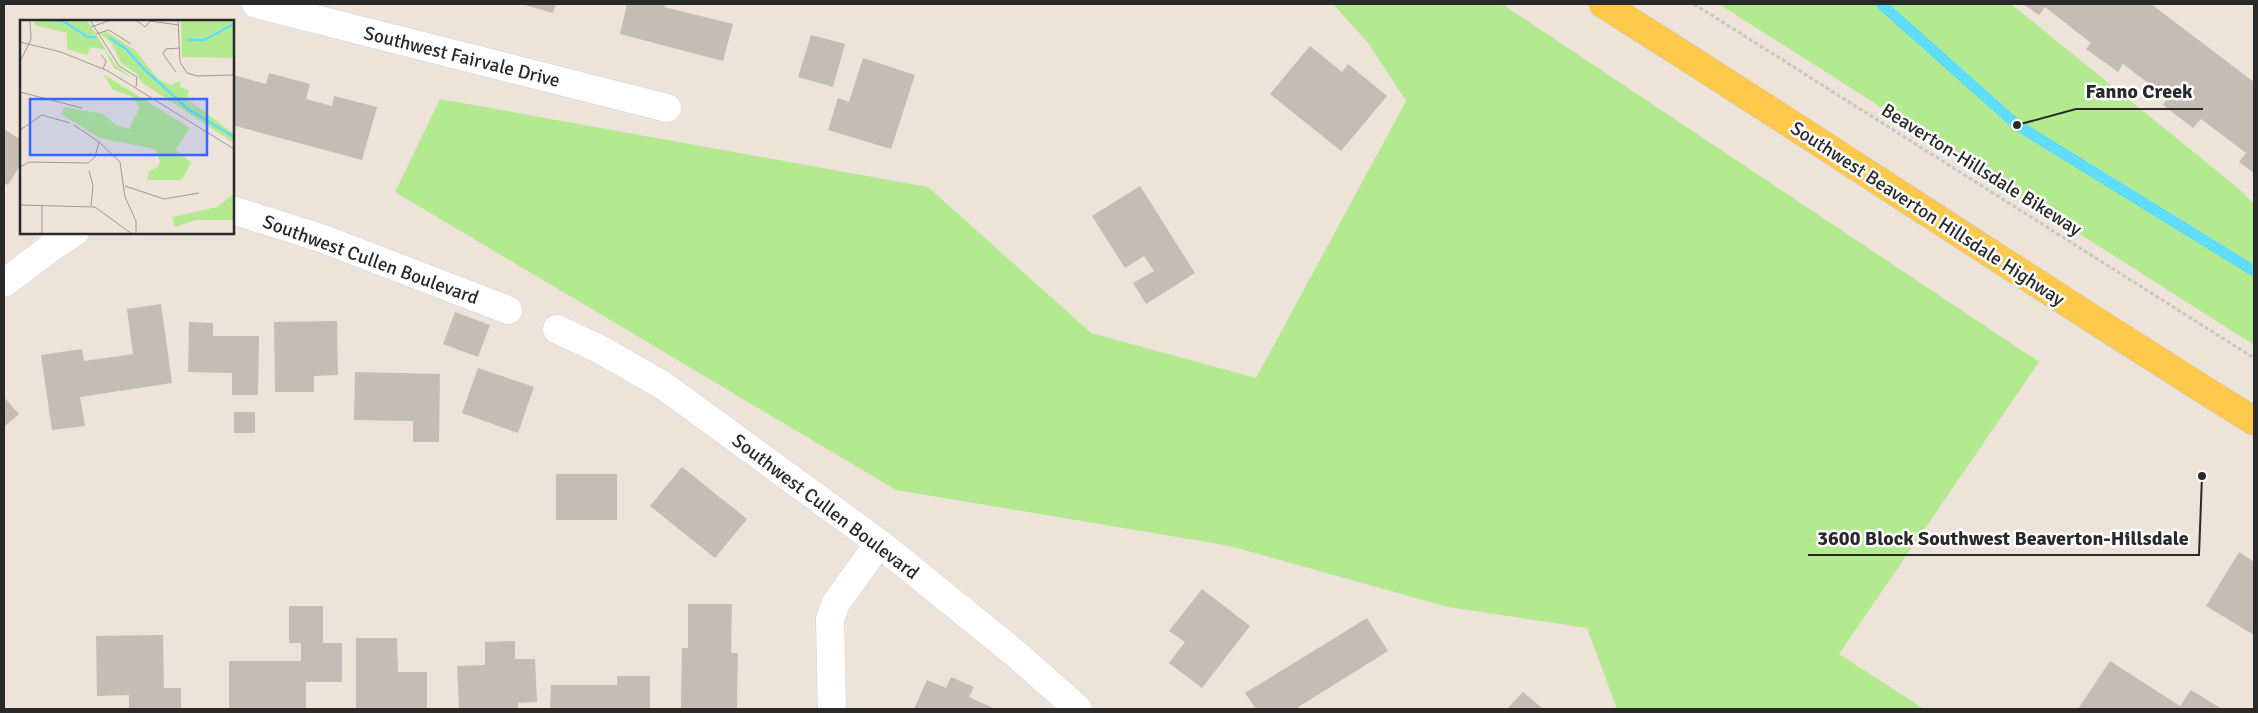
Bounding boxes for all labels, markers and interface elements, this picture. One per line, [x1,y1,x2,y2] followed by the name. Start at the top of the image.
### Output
[20,20,234,234] inset map
[361,21,562,93] street label: Southwest Fairvale Drive
[2076,74,2203,109] callout: Fanno Creek
[2085,79,2193,104] text: Fanno Creek
[1877,98,2086,242] street label: Beaverton-Hillsdale Bikeway
[1786,116,2069,312] street label: Southwest Beaverton Hillsdale Highway
[260,210,482,310] street label: Southwest Cullen Boulevard
[727,429,924,585] street label: Southwest Cullen Boulevard
[1808,520,2199,555] callout: 3600 Block Southwest Beaverton-Hillsdale
[1817,526,2189,551] text: 3600 Block Southwest Beaverton-Hillsdale

